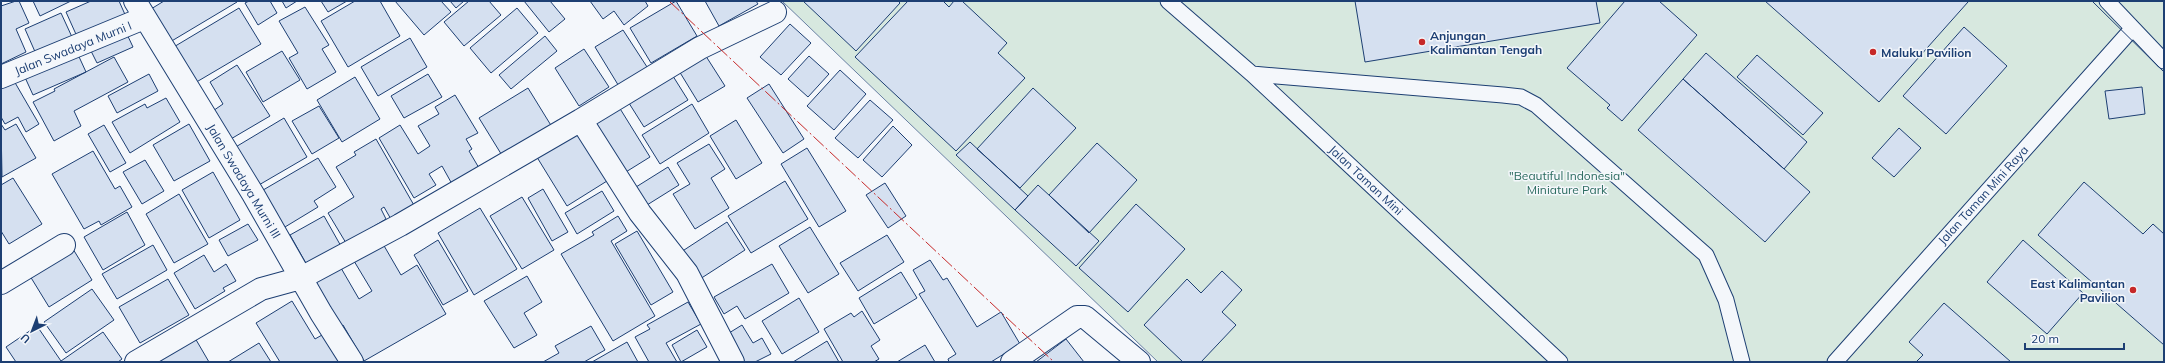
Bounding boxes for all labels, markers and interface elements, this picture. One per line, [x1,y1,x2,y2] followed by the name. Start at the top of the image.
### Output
[12,18,134,78] street label: Jalan Swadaya Murni I
[1430,28,1542,57] place label: Anjungan Kalimantan Tengah
[1417,37,1427,47] marker: Anjungan Kalimantan Tengah
[1881,45,1972,60] place label: Maluku Pavilion
[1868,47,1878,57] marker: Maluku Pavilion
[204,121,284,241] street label: Jalan Swadaya Murni III
[1326,142,1406,218] street label: Jalan Taman Mini
[1935,142,2031,248] street label: Jalan Taman Mini Raya
[1509,168,1625,197] park label: "Beautiful Indonesia" Miniature Park
[2030,276,2125,305] place label: East Kalimantan Pavilion
[2128,285,2138,295] marker: East Kalimantan Pavilion
[12,311,52,351] north arrow
[2025,325,2124,351] scale bar
[18,331,33,346] text: U
[2031,331,2059,346] text: 20 m

